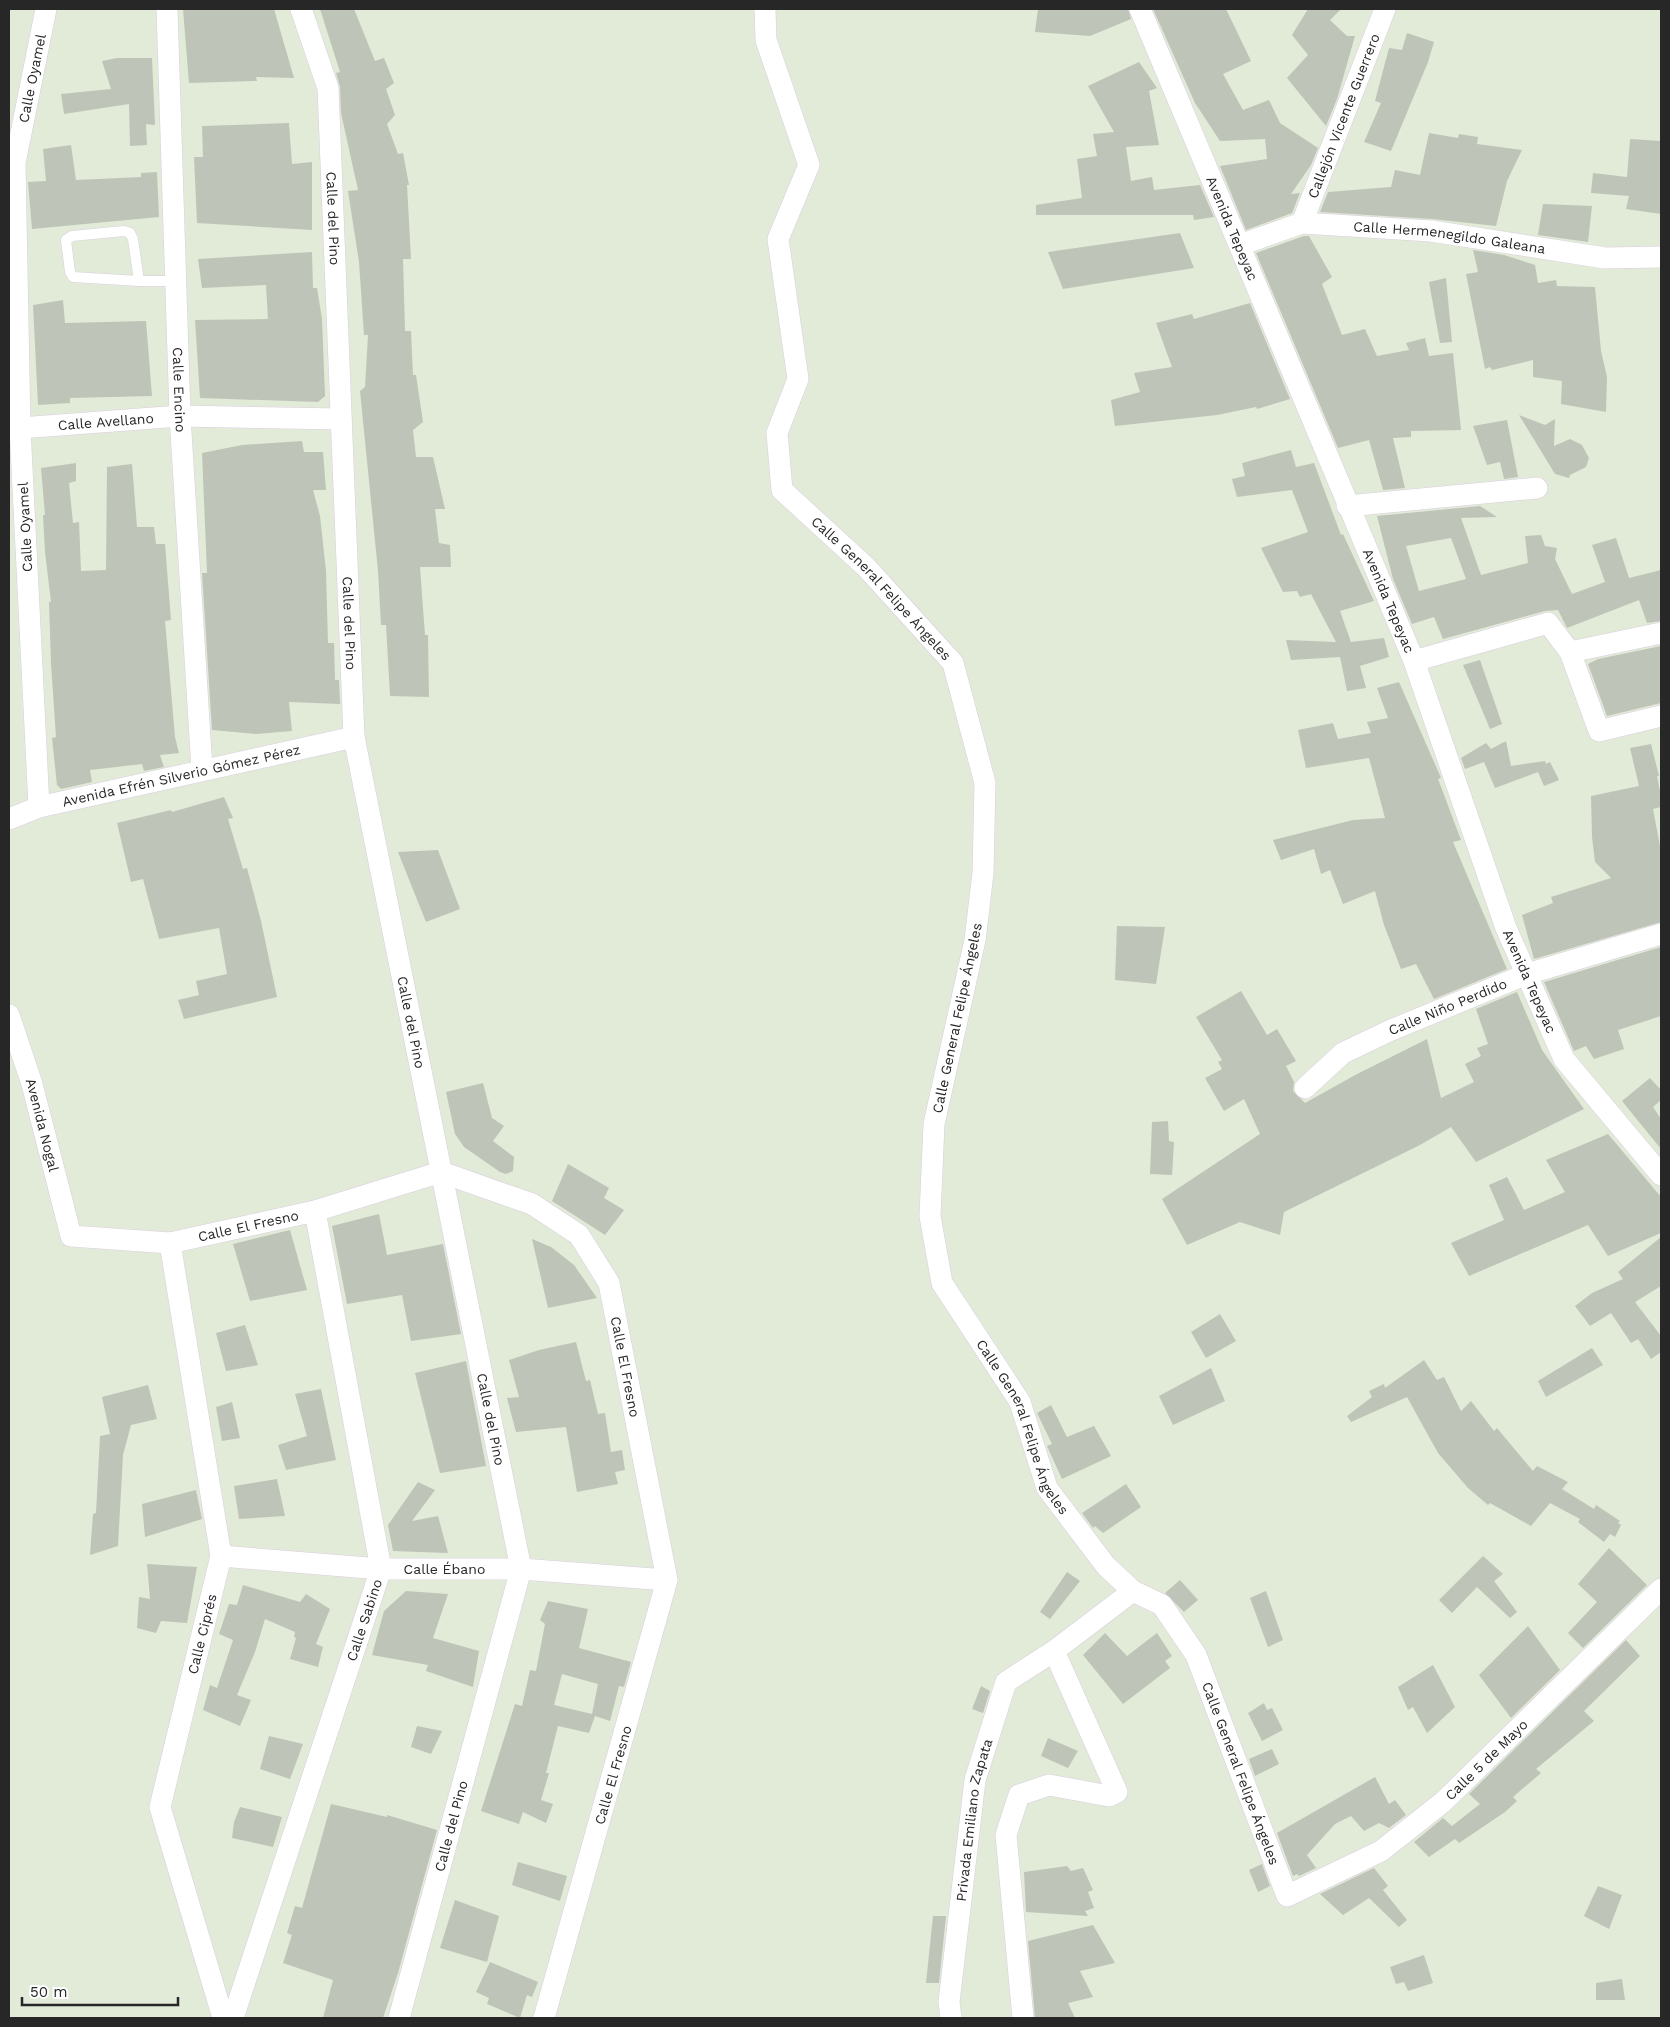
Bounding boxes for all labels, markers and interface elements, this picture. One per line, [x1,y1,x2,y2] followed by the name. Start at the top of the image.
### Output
[1304,31,1383,200] street label: Callejón Vicente Guerrero
[15,32,49,124] street label: Calle Oyamel
[323,171,343,266] street label: Calle del Pino
[1203,174,1261,283] street label: Avenida Tepeyac
[1353,218,1547,257] street label: Calle Hermenegildo Galeana
[170,347,189,433] street label: Calle Encino
[57,410,154,433] street label: Calle Avellano
[15,481,35,572] street label: Calle Oyamel
[808,513,955,664] street label: Calle General Felipe Ángeles
[1360,546,1418,656] street label: Avenida Tepeyac
[340,576,359,670] street label: Calle del Pino
[61,741,302,810] street label: Avenida Efrén Silverio Gómez Pérez
[929,921,985,1115] street label: Calle General Felipe Ángeles
[1500,927,1560,1036] street label: Avenida Tepeyac
[394,975,428,1070] street label: Calle del Pino
[1386,975,1509,1038] street label: Calle Niño Perdido
[23,1076,62,1174] street label: Avenida Nogal
[196,1207,300,1245] street label: Calle El Fresno
[608,1315,643,1419] street label: Calle El Fresno
[973,1336,1072,1517] street label: Calle General Felipe Ángeles
[474,1372,508,1467] street label: Calle del Pino
[404,1561,485,1577] street label: Calle Ébano
[343,1577,385,1663] street label: Calle Sabino
[184,1592,220,1676] street label: Calle Ciprés
[1199,1680,1282,1867] street label: Calle General Felipe Ángeles
[1442,1716,1531,1803] street label: Calle 5 de Mayo
[591,1724,635,1826] street label: Calle El Fresno
[953,1737,996,1902] street label: Privada Emiliano Zapata
[431,1779,471,1873] street label: Calle del Pino
[22,1974,179,2006] scale bar
[30,1983,67,2001] text: 50 m

